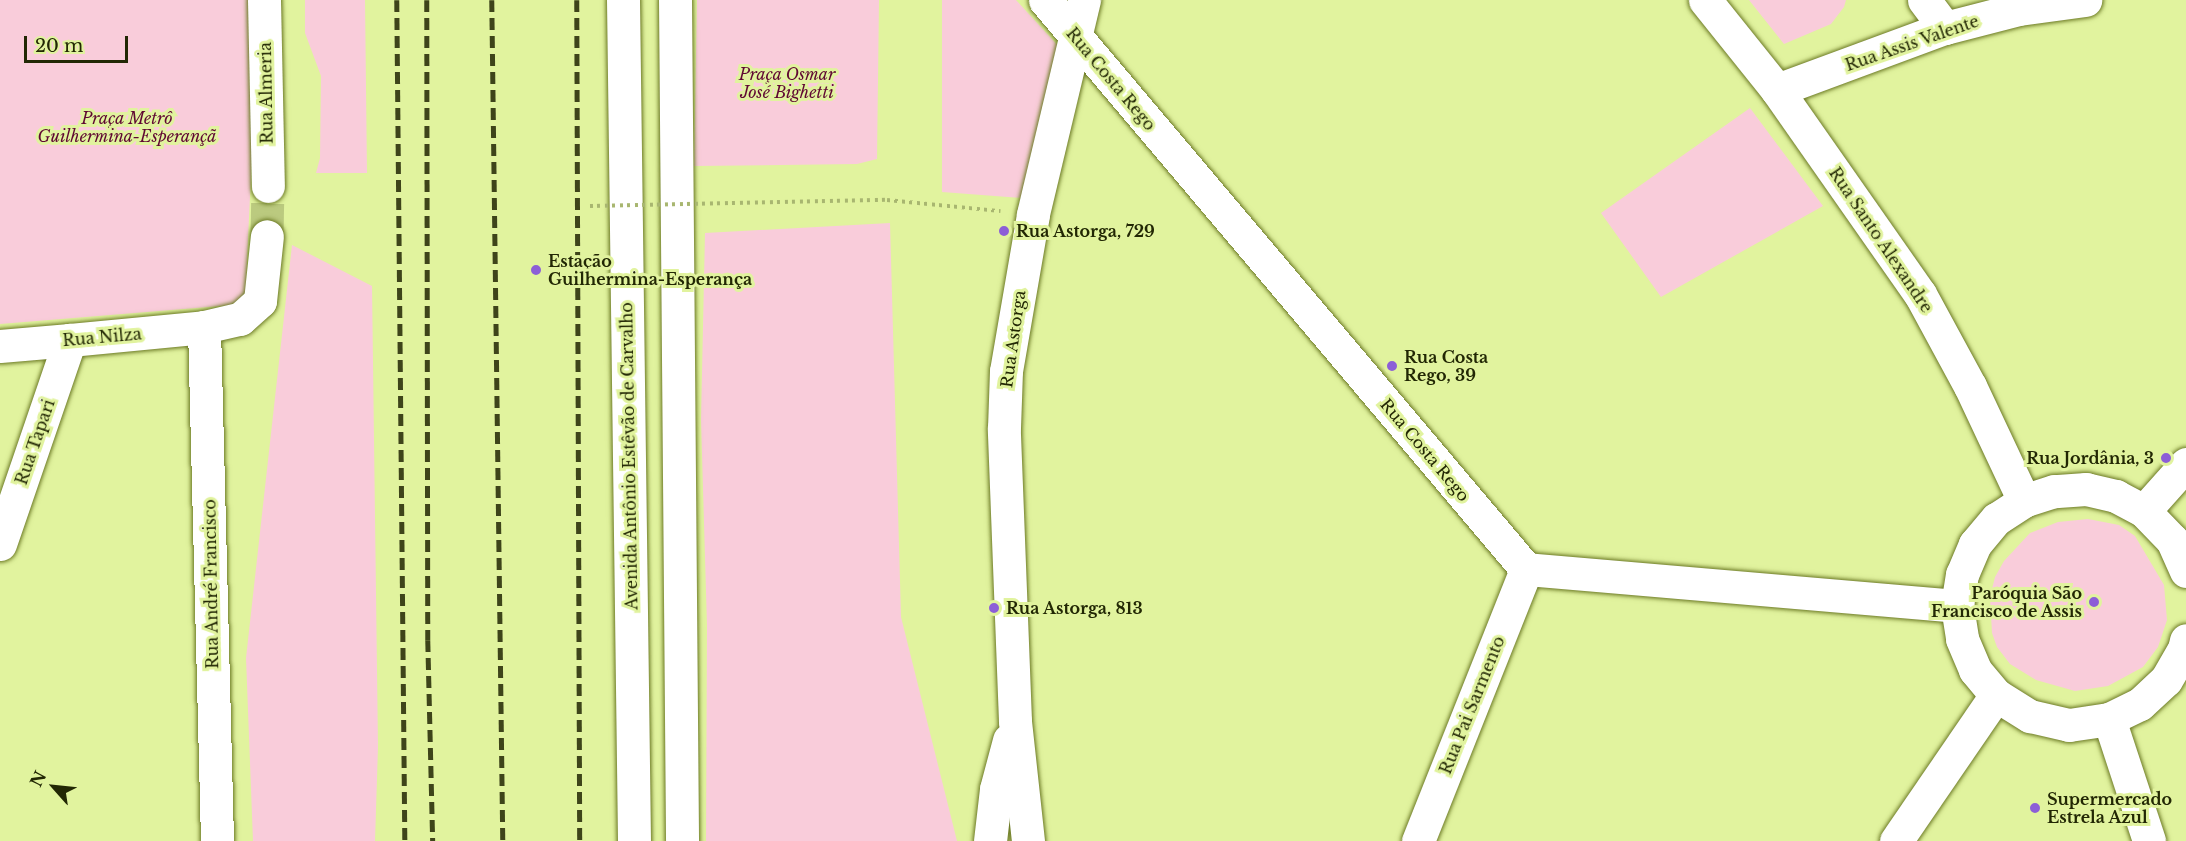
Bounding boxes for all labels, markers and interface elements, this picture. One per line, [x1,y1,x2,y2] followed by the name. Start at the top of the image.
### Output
[1842,11,1982,75] street label: Rua Assis Valente
[27,24,130,62] scale bar
[1062,24,1160,134] street label: Rua Costa Rego
[35,35,83,57] text: 20 m
[256,42,276,144] street label: Rua Almeria
[739,64,835,102] park label: Praça Osmar José Bighetti
[38,108,216,146] park label: Praça Metrô Guilhermina-Esperançã
[1825,163,1937,317] street label: Rua Santo Alexandre
[1016,221,1156,241] place label: Rua Astorga, 729
[997,224,1011,238] marker: Rua Astorga, 729
[548,251,752,289] place label: Estação Guilhermina-Esperança
[529,263,543,277] marker: Estação Guilhermina-Esperança
[997,289,1029,389] street label: Rua Astorga
[617,302,641,610] street label: Avenida Antônio Estêvão de Carvalho
[62,324,142,350] street label: Rua Nilza
[1404,347,1488,385] place label: Rua Costa Rego, 39
[1385,359,1399,373] marker: Rua Costa Rego, 39
[1376,395,1474,505] street label: Rua Costa Rego
[11,396,59,488] street label: Rua Tapari
[2026,448,2154,468] place label: Rua Jordânia, 3
[2159,451,2173,465] marker: Rua Jordânia, 3
[200,499,222,669] street label: Rua André Francisco
[1930,583,2082,621] place label: Paróquia São Francisco de Assis
[2087,595,2101,609] marker: Paróquia São Francisco de Assis
[1006,598,1143,618] place label: Rua Astorga, 813
[987,601,1001,615] marker: Rua Astorga, 813
[1436,633,1508,777] street label: Rua Pai Sarmento
[24,757,84,817] north arrow
[26,768,50,790] text: N
[2047,789,2172,827] place label: Supermercado Estrela Azul
[2028,801,2042,815] marker: Supermercado Estrela Azul

